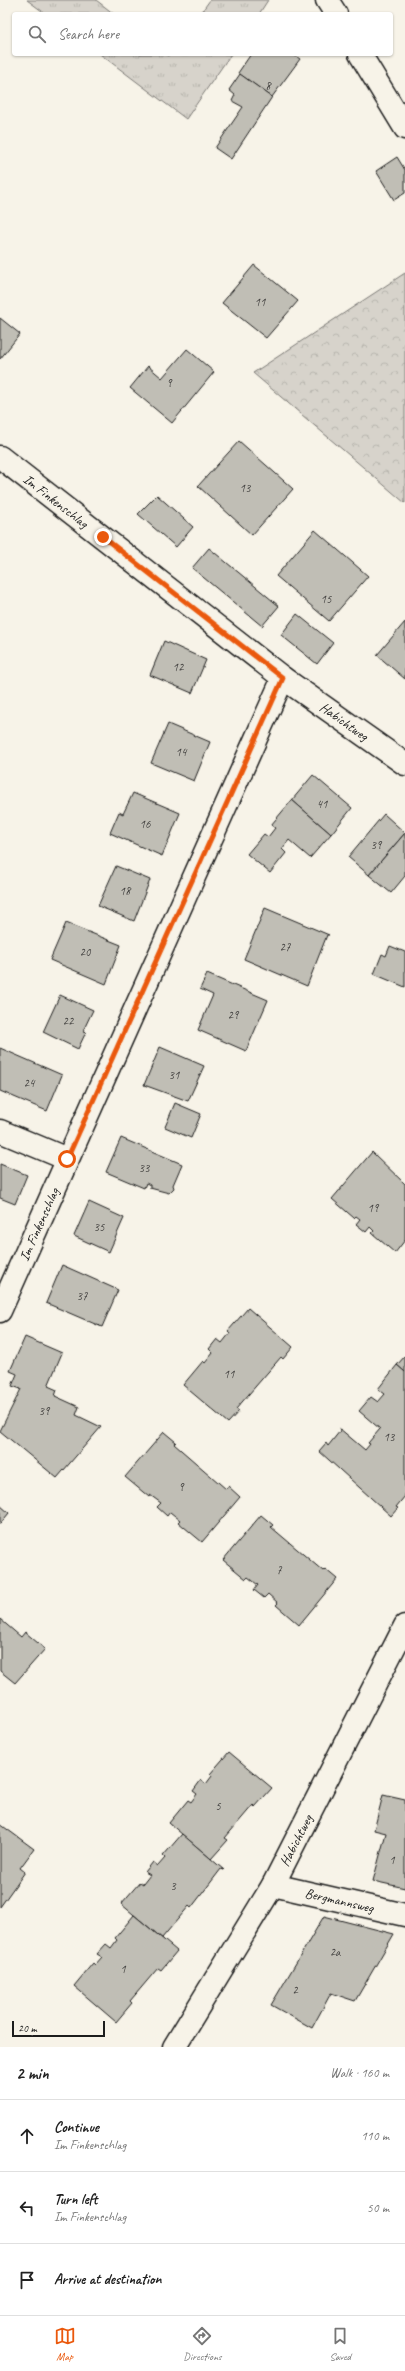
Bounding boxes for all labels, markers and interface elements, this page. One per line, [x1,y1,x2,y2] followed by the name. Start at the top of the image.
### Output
[12,12,393,56] search box
[26,23,48,45] icon: search
[58,25,119,44] text: Search here
[265,78,272,94] house number: 8
[255,294,266,310] house number: 11
[166,375,173,391] house number: 9
[20,470,92,532] street label: Im Finkenschlag
[240,480,252,496] house number: 13
[94,528,112,546] route end
[321,591,332,607] house number: 15
[173,659,185,675] house number: 12
[316,699,372,745] street label: Habichtweg
[176,744,188,760] house number: 14
[317,796,328,812] house number: 41
[140,816,151,832] house number: 16
[371,837,383,853] house number: 39
[120,883,132,899] house number: 18
[280,939,291,955] house number: 27
[80,944,92,960] house number: 20
[228,1007,240,1023] house number: 29
[63,1013,75,1029] house number: 22
[169,1067,180,1083] house number: 31
[24,1075,36,1091] house number: 24
[58,1150,76,1168] route start
[139,1160,151,1176] house number: 33
[16,1185,63,1264] street label: Im Finkenschlag
[368,1200,380,1216] house number: 19
[94,1219,105,1235] house number: 35
[77,1288,88,1304] house number: 37
[224,1366,235,1382] house number: 11
[39,1403,51,1419] house number: 39
[384,1429,396,1445] house number: 13
[178,1479,185,1495] house number: 9
[276,1562,282,1578] house number: 7
[215,1798,221,1814] house number: 5
[276,1811,317,1869] street label: Habichtweg
[389,1852,395,1868] house number: 1
[170,1878,177,1894] house number: 3
[303,1885,376,1917] street label: Bergmannsweg
[330,1944,341,1960] house number: 2a
[120,1961,126,1977] house number: 1
[292,1982,299,1998] house number: 2
[12,2019,105,2038] scale bar
[18,2021,37,2035] text: 20 m
[16,2063,49,2084] text: 2 min
[330,2065,389,2081] text: Walk · 160 m
[54,2118,99,2137] text: Continue
[16,2125,38,2147] icon: ahead
[361,2128,389,2144] text: 110 m
[54,2137,126,2153] text: Im Finkenschlag
[54,2190,97,2209] text: Turn left
[16,2197,38,2219] icon: left
[367,2200,389,2216] text: 50 m
[54,2209,126,2225] text: Im Finkenschlag
[16,2269,38,2291] icon: arrive
[54,2270,161,2289] text: Arrive at destination
[54,2325,76,2363] tab: Map
[183,2325,222,2363] tab: Directions
[329,2325,351,2363] tab: Saved

